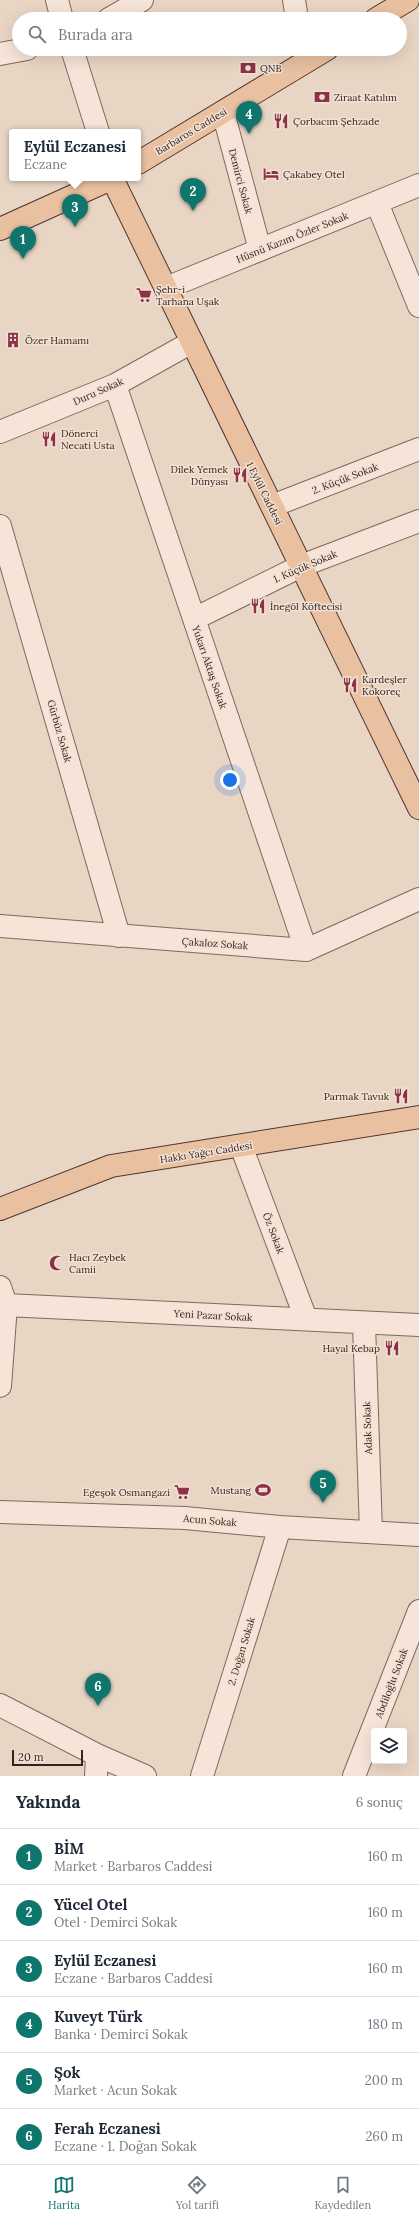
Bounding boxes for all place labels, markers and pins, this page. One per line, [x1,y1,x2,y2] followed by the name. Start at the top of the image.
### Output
[239,59,257,77] bank icon: QNB
[260,62,282,75] place label: QNB
[313,88,331,106] bank icon: Ziraat Katılım
[334,91,397,104] place label: Ziraat Katılım
[236,101,262,134] pin: 4
[272,112,290,130] restaurant icon: Çorbacım Şehzade
[293,115,380,128] place label: Çorbacım Şehzade
[262,165,280,183] hotel icon: Çakabey Otel
[283,168,345,181] place label: Çakabey Otel
[180,178,206,211] pin: 2
[62,194,88,227] pin: 3
[10,226,36,259] pin: 1
[156,283,220,308] place label: Şehr-i Tarhana Uşak
[135,286,153,304] supermarket icon: Şehr-i Tarhana Uşak
[4,331,22,349] building icon: Özer Hamamı
[25,334,89,347] place label: Özer Hamamı
[61,427,115,452] place label: Dönerci Necati Usta
[40,430,58,448] restaurant icon: Dönerci Necati Usta
[171,463,229,488] place label: Dilek Yemek Dünyası
[231,466,249,484] restaurant icon: Dilek Yemek Dünyası
[249,597,267,615] restaurant icon: İnegöl Köftecisi
[270,600,342,613] place label: İnegöl Köftecisi
[362,673,407,698] place label: Kardeşler Kokoreç
[341,676,359,694] restaurant icon: Kardeşler Kokoreç
[392,1087,410,1105] restaurant icon: Parmak Tavuk
[324,1090,390,1103] place label: Parmak Tavuk
[69,1251,127,1276] place label: Hacı Zeybek Camii
[48,1254,66,1272] mosque icon: Hacı Zeybek Camii
[383,1339,401,1357] restaurant icon: Hayal Kebap
[322,1342,380,1355] place label: Hayal Kebap
[310,1470,336,1503] pin: 5
[254,1481,272,1499] sports icon: Mustang
[173,1483,191,1501] supermarket icon: Egeşok Osmangazi
[211,1484,251,1497] place label: Mustang
[83,1486,170,1499] place label: Egeşok Osmangazi
[85,1673,111,1706] pin: 6

